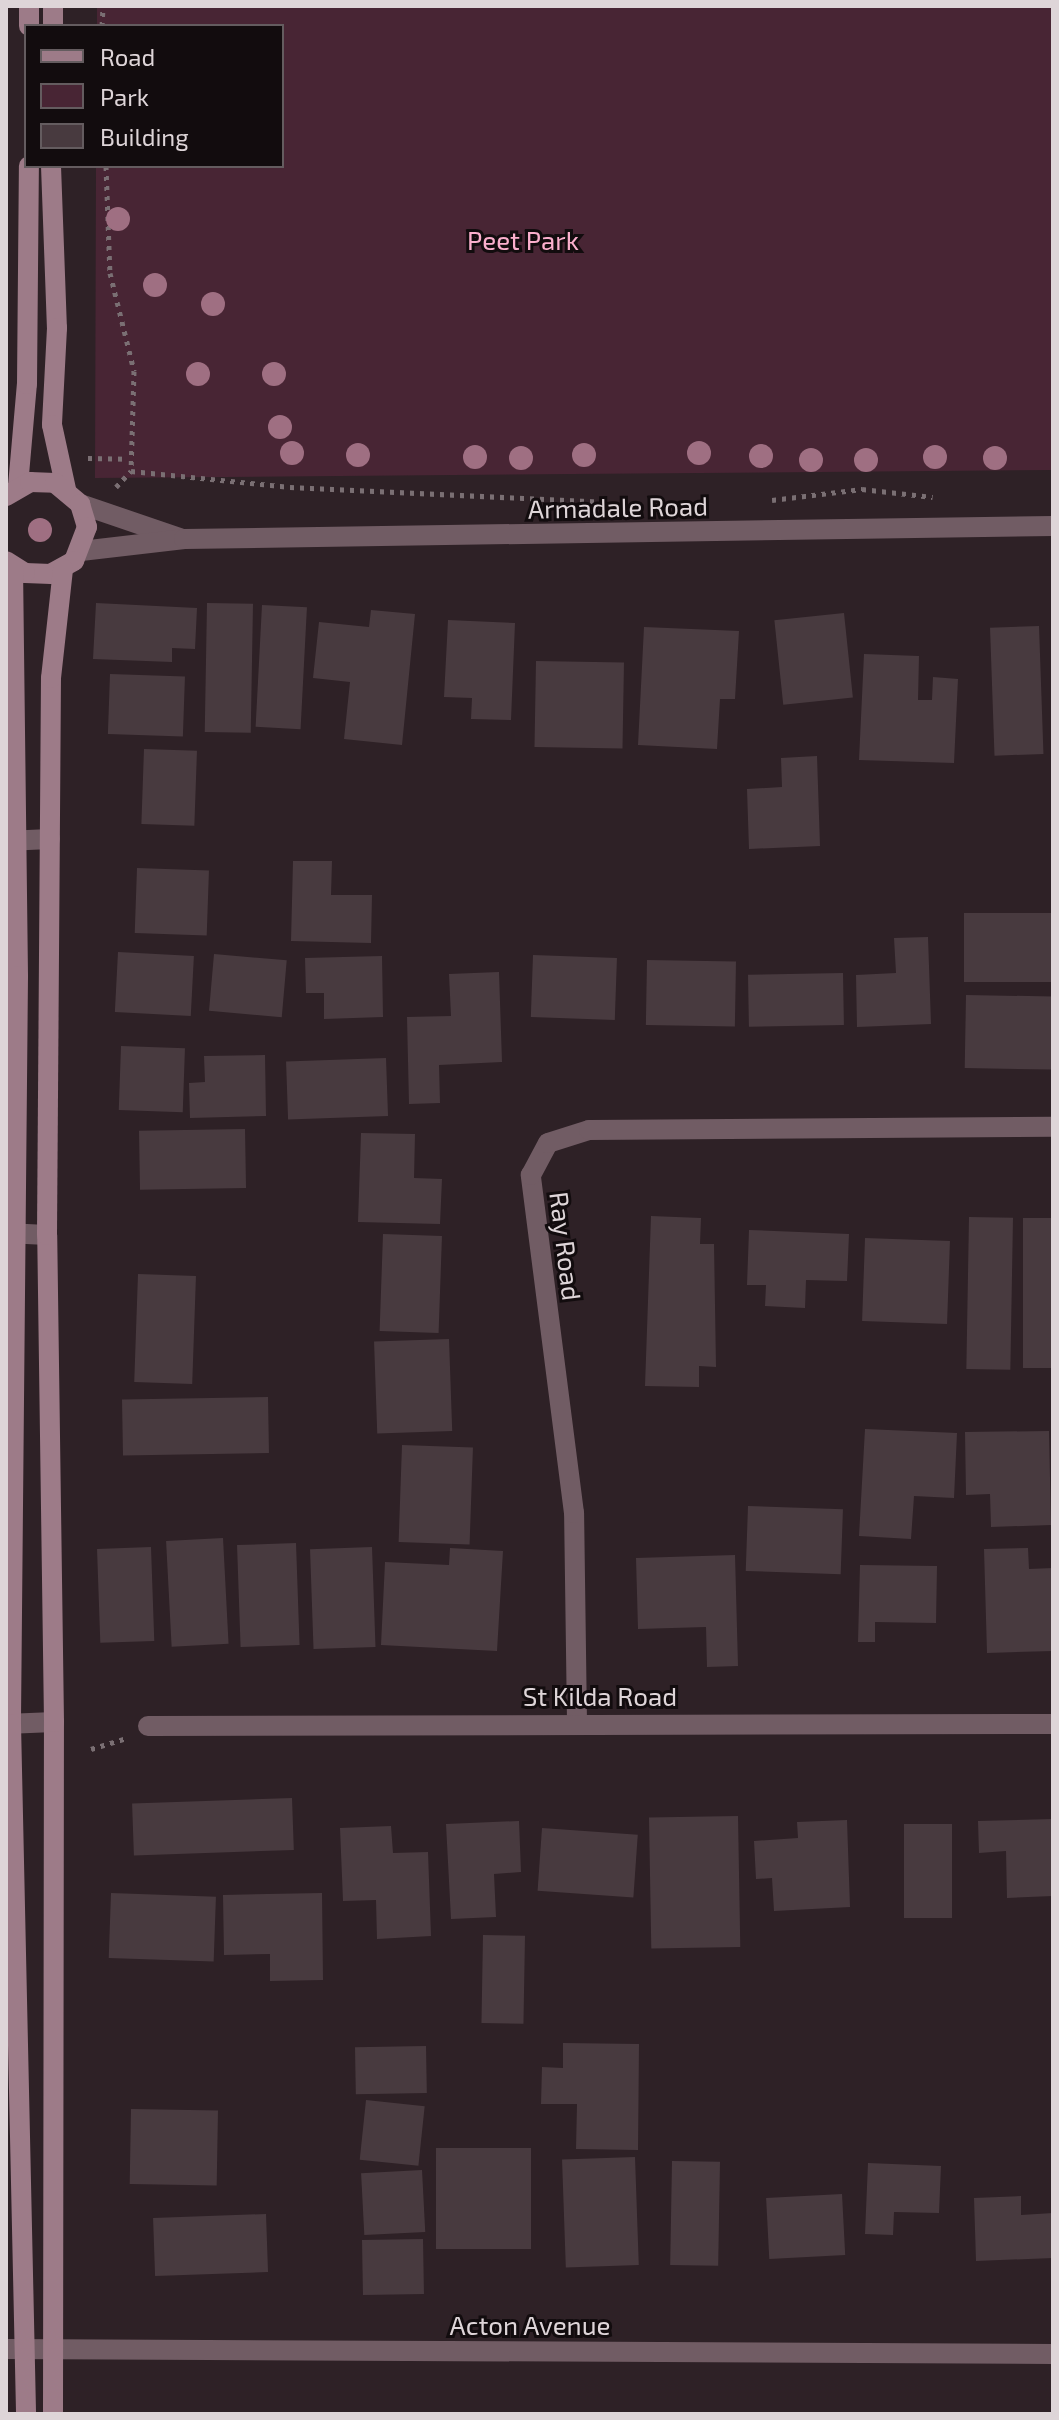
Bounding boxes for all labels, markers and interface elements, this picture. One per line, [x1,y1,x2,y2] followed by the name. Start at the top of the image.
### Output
[24,24,284,168] legend
[100,42,155,71] text: Road
[100,82,149,111] text: Park
[100,122,189,151] text: Building
[467,224,579,256] park label: Peet Park
[528,490,708,524] street label: Armadale Road
[544,1190,588,1302] street label: Ray Road
[523,1680,677,1712] street label: St Kilda Road
[449,2309,611,2341] street label: Acton Avenue

